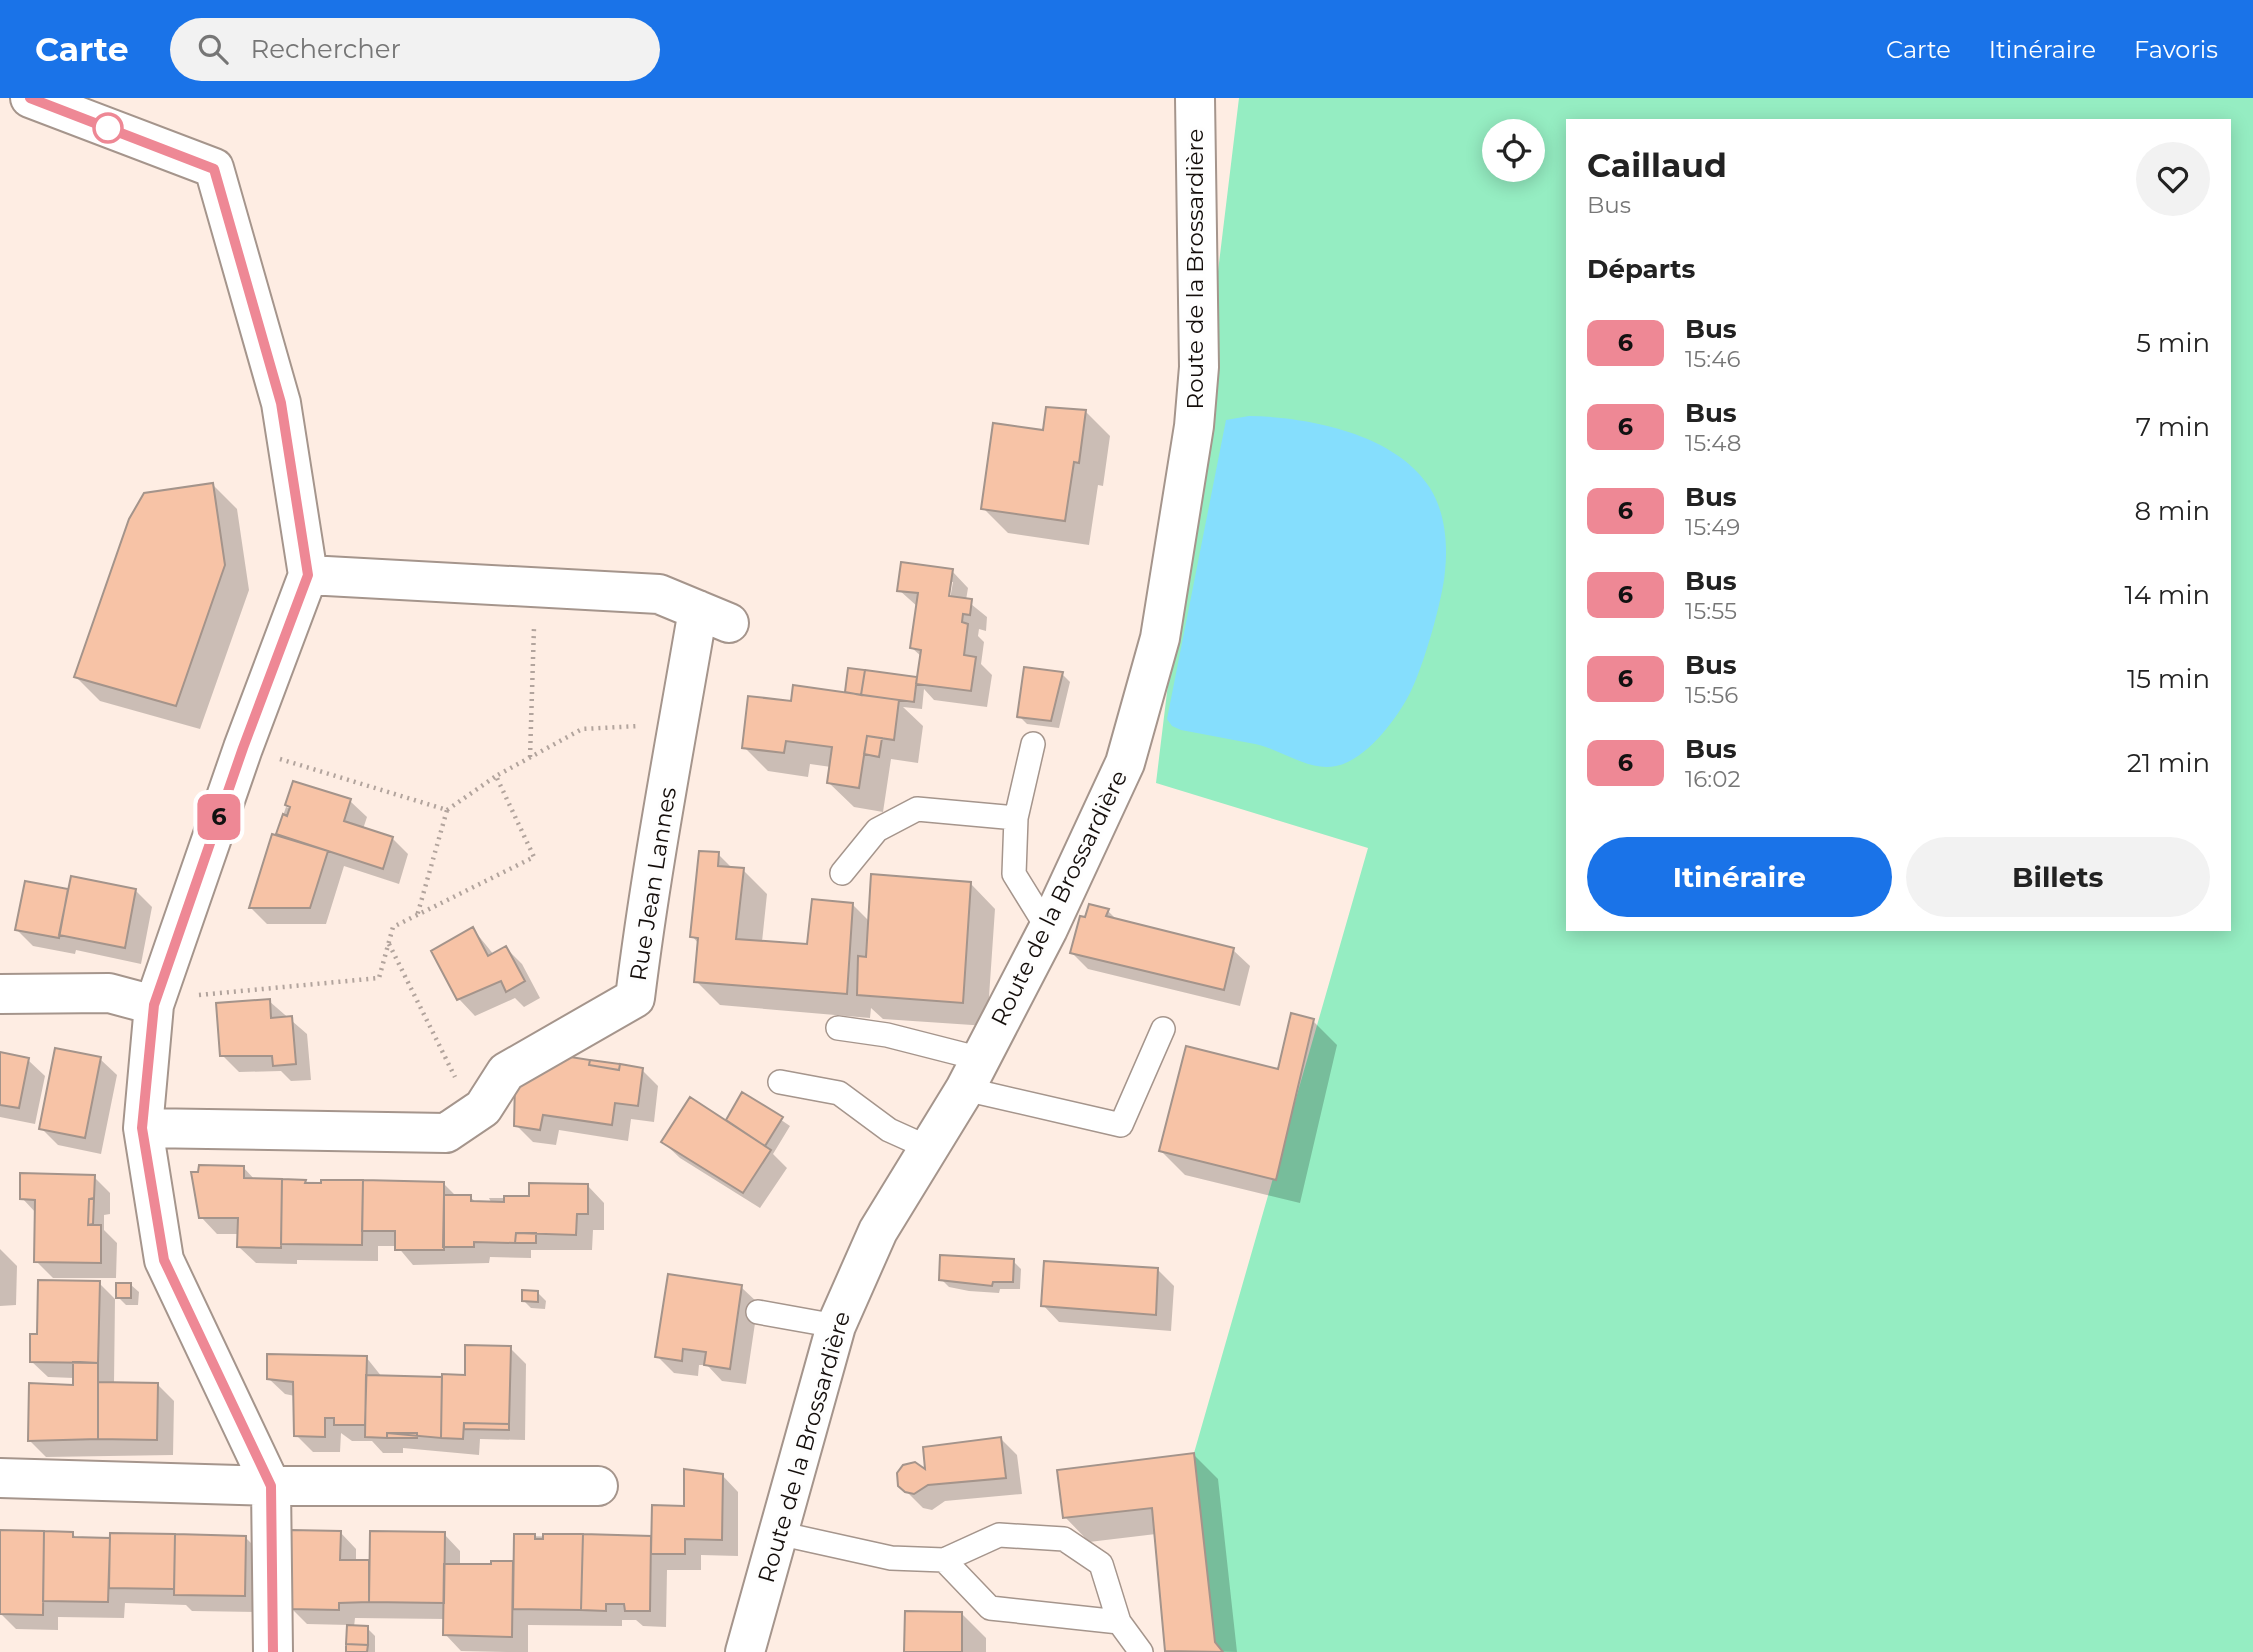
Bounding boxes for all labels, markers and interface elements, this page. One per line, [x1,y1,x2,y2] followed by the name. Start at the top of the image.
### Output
[170,18,660,81] search box
[35,29,128,69] text: Carte
[194,30,232,68] icon: search
[250,33,401,65] text: Rechercher
[1886,35,1951,64] text: Carte
[1989,35,2096,64] text: Itinéraire
[2134,35,2218,64] text: Favoris
[93,113,123,143] unlabelled marker
[1482,119,1545,182] map controls
[1482,119,1545,182] button: locate
[1181,129,1209,409] street label: Route de la Brossardière
[2136,142,2210,216] button: heart
[1587,145,1727,185] text: Caillaud
[1587,191,1631,219] text: Bus
[1587,253,1695,285] text: Départs
[1685,313,1737,345] text: Bus
[2136,327,2210,359] text: 5 min
[1618,328,1633,357] text: 6
[1685,345,1740,373] text: 15:46
[1685,397,1737,429] text: Bus
[2136,411,2210,443] text: 7 min
[1618,412,1633,441] text: 6
[1685,429,1741,457] text: 15:48
[1685,481,1737,513] text: Bus
[2134,495,2210,527] text: 8 min
[1618,496,1633,525] text: 6
[1685,513,1740,541] text: 15:49
[1685,565,1737,597] text: Bus
[2124,579,2210,611] text: 14 min
[1618,580,1633,609] text: 6
[1685,597,1737,625] text: 15:55
[1685,649,1737,681] text: Bus
[2127,663,2210,695] text: 15 min
[1618,664,1633,693] text: 6
[1685,681,1738,709] text: 15:56
[1685,733,1737,765] text: Bus
[2127,747,2210,779] text: 21 min
[1618,748,1633,777] text: 6
[1685,765,1740,793] text: 16:02
[985,766,1133,1030] street label: Route de la Brossardière
[624,785,682,983] street label: Rue Jean Lannes
[196,794,242,840] line badge: 6
[211,802,227,831] text: 6
[1587,837,1892,917] button: Itinéraire
[1906,837,2210,917] button: Billets
[752,1308,856,1586] street label: Route de la Brossardière

